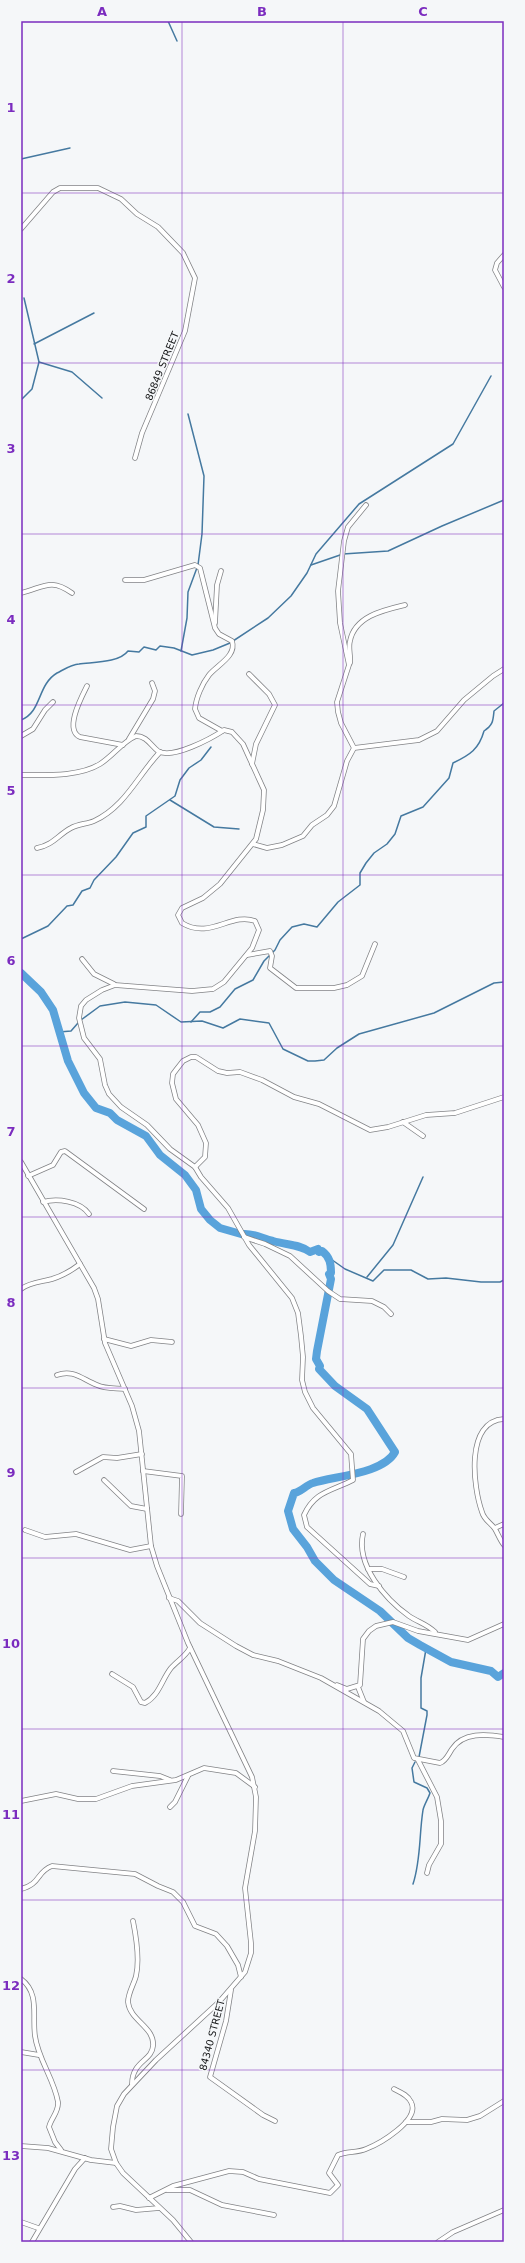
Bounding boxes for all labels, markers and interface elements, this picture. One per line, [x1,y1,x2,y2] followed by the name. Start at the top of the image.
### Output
[97,4,107,19] text: A
[257,4,267,19] text: B
[418,4,428,19] text: C
[6,100,16,115] text: 1
[6,271,16,286] text: 2
[143,329,181,402] street label: 86849 STREET
[6,441,16,456] text: 3
[6,612,16,627] text: 4
[6,783,16,798] text: 5
[6,953,16,968] text: 6
[6,1124,16,1139] text: 7
[6,1295,16,1310] text: 8
[6,1465,16,1480] text: 9
[2,1636,20,1651] text: 10
[2,1807,20,1822] text: 11
[2,1978,20,1993] text: 12
[197,1997,227,2072] street label: 84340 STREET
[2,2148,20,2163] text: 13

